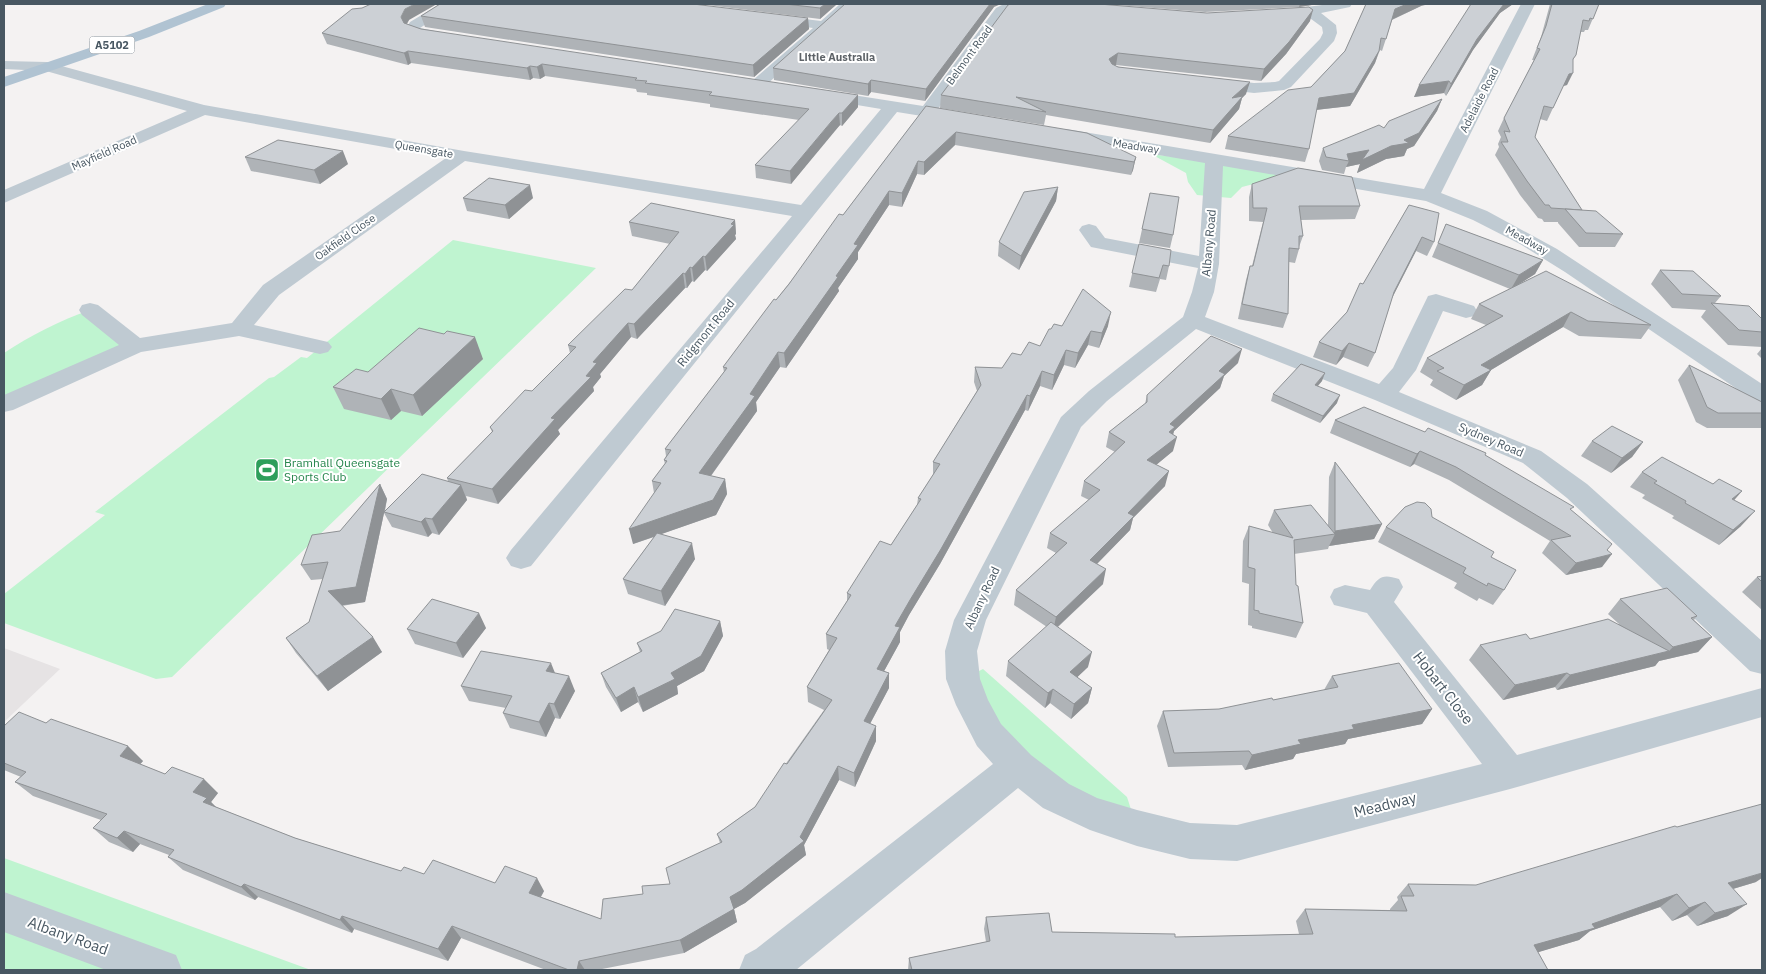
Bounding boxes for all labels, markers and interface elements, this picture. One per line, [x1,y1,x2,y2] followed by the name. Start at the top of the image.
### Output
[943,23,995,87] street label: Belmont Road
[90,36,134,54] road number: A5102
[799,50,875,64] district label: Little Australia
[1457,65,1501,135] street label: Adelaide Road
[69,132,139,174] street label: Mayfield Road
[1112,135,1161,157] street label: Meadway
[394,137,454,161] street label: Queensgate
[1198,209,1219,277] street label: Albany Road
[312,211,378,263] street label: Oakfield Close
[1503,223,1551,258] street label: Meadway
[674,296,737,370] street label: Ridgmont Road
[1456,419,1526,460] street label: Sydney Road
[284,455,401,484] place label: Bramhall Queensgate Sports Club
[254,457,280,483] sports icon: Bramhall Queensgate Sports Club
[960,564,1003,632] street label: Albany Road
[1409,647,1478,728] street label: Hobart Close
[1352,787,1419,821] street label: Meadway
[25,912,111,959] street label: Albany Road

